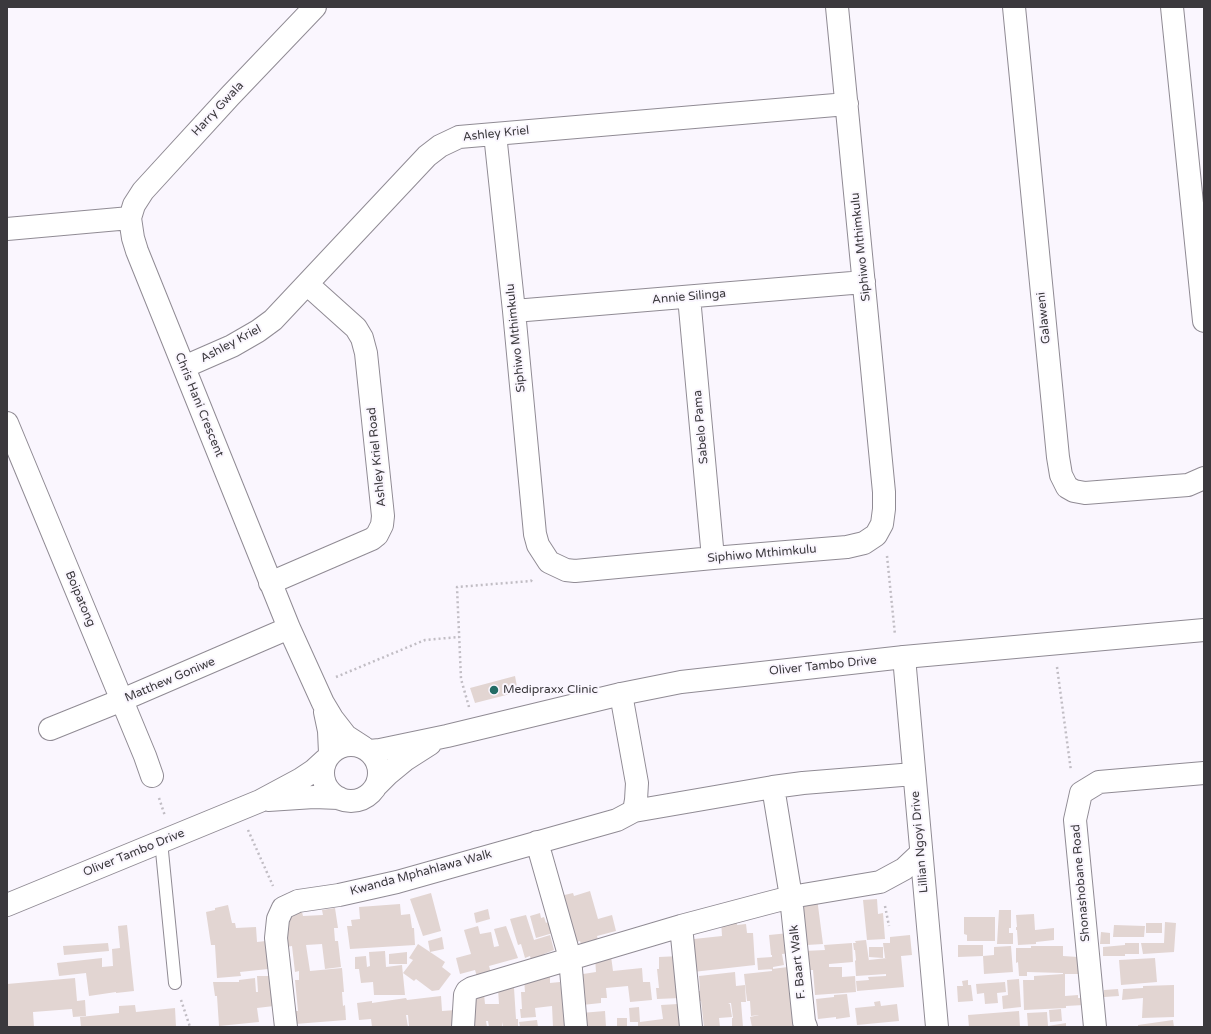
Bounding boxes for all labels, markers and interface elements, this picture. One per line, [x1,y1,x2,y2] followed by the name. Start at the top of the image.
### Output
[189,79,247,139] street label: Harry Gwala
[462,123,530,145] street label: Ashley Kriel
[848,192,874,302] street label: Siphiwo Mthimkulu
[503,283,529,393] street label: Siphiwo Mthimkulu
[651,287,727,307] street label: Annie Silinga
[1034,291,1054,345] street label: Galaweni
[198,322,264,366] street label: Ashley Kriel
[171,351,227,459] street label: Chris Hani Crescent
[691,389,711,465] street label: Sabelo Pama
[365,407,389,507] street label: Ashley Kriel Road
[707,542,817,566] street label: Siphiwo Mthimkulu
[62,569,98,629] street label: Boipatong
[769,653,877,679] street label: Oliver Tambo Drive
[123,654,217,706] street label: Matthew Goniwe
[503,683,598,697] place label: Medipraxx Clinic
[488,684,500,696] marker: Medipraxx Clinic
[908,790,932,894] street label: Lillian Ngoyi Drive
[1069,824,1093,942] street label: Shonashobane Road
[81,826,187,880] street label: Oliver Tambo Drive
[349,847,493,899] street label: Kwanda Mphahlawa Walk
[787,924,809,1000] street label: F. Baart Walk

